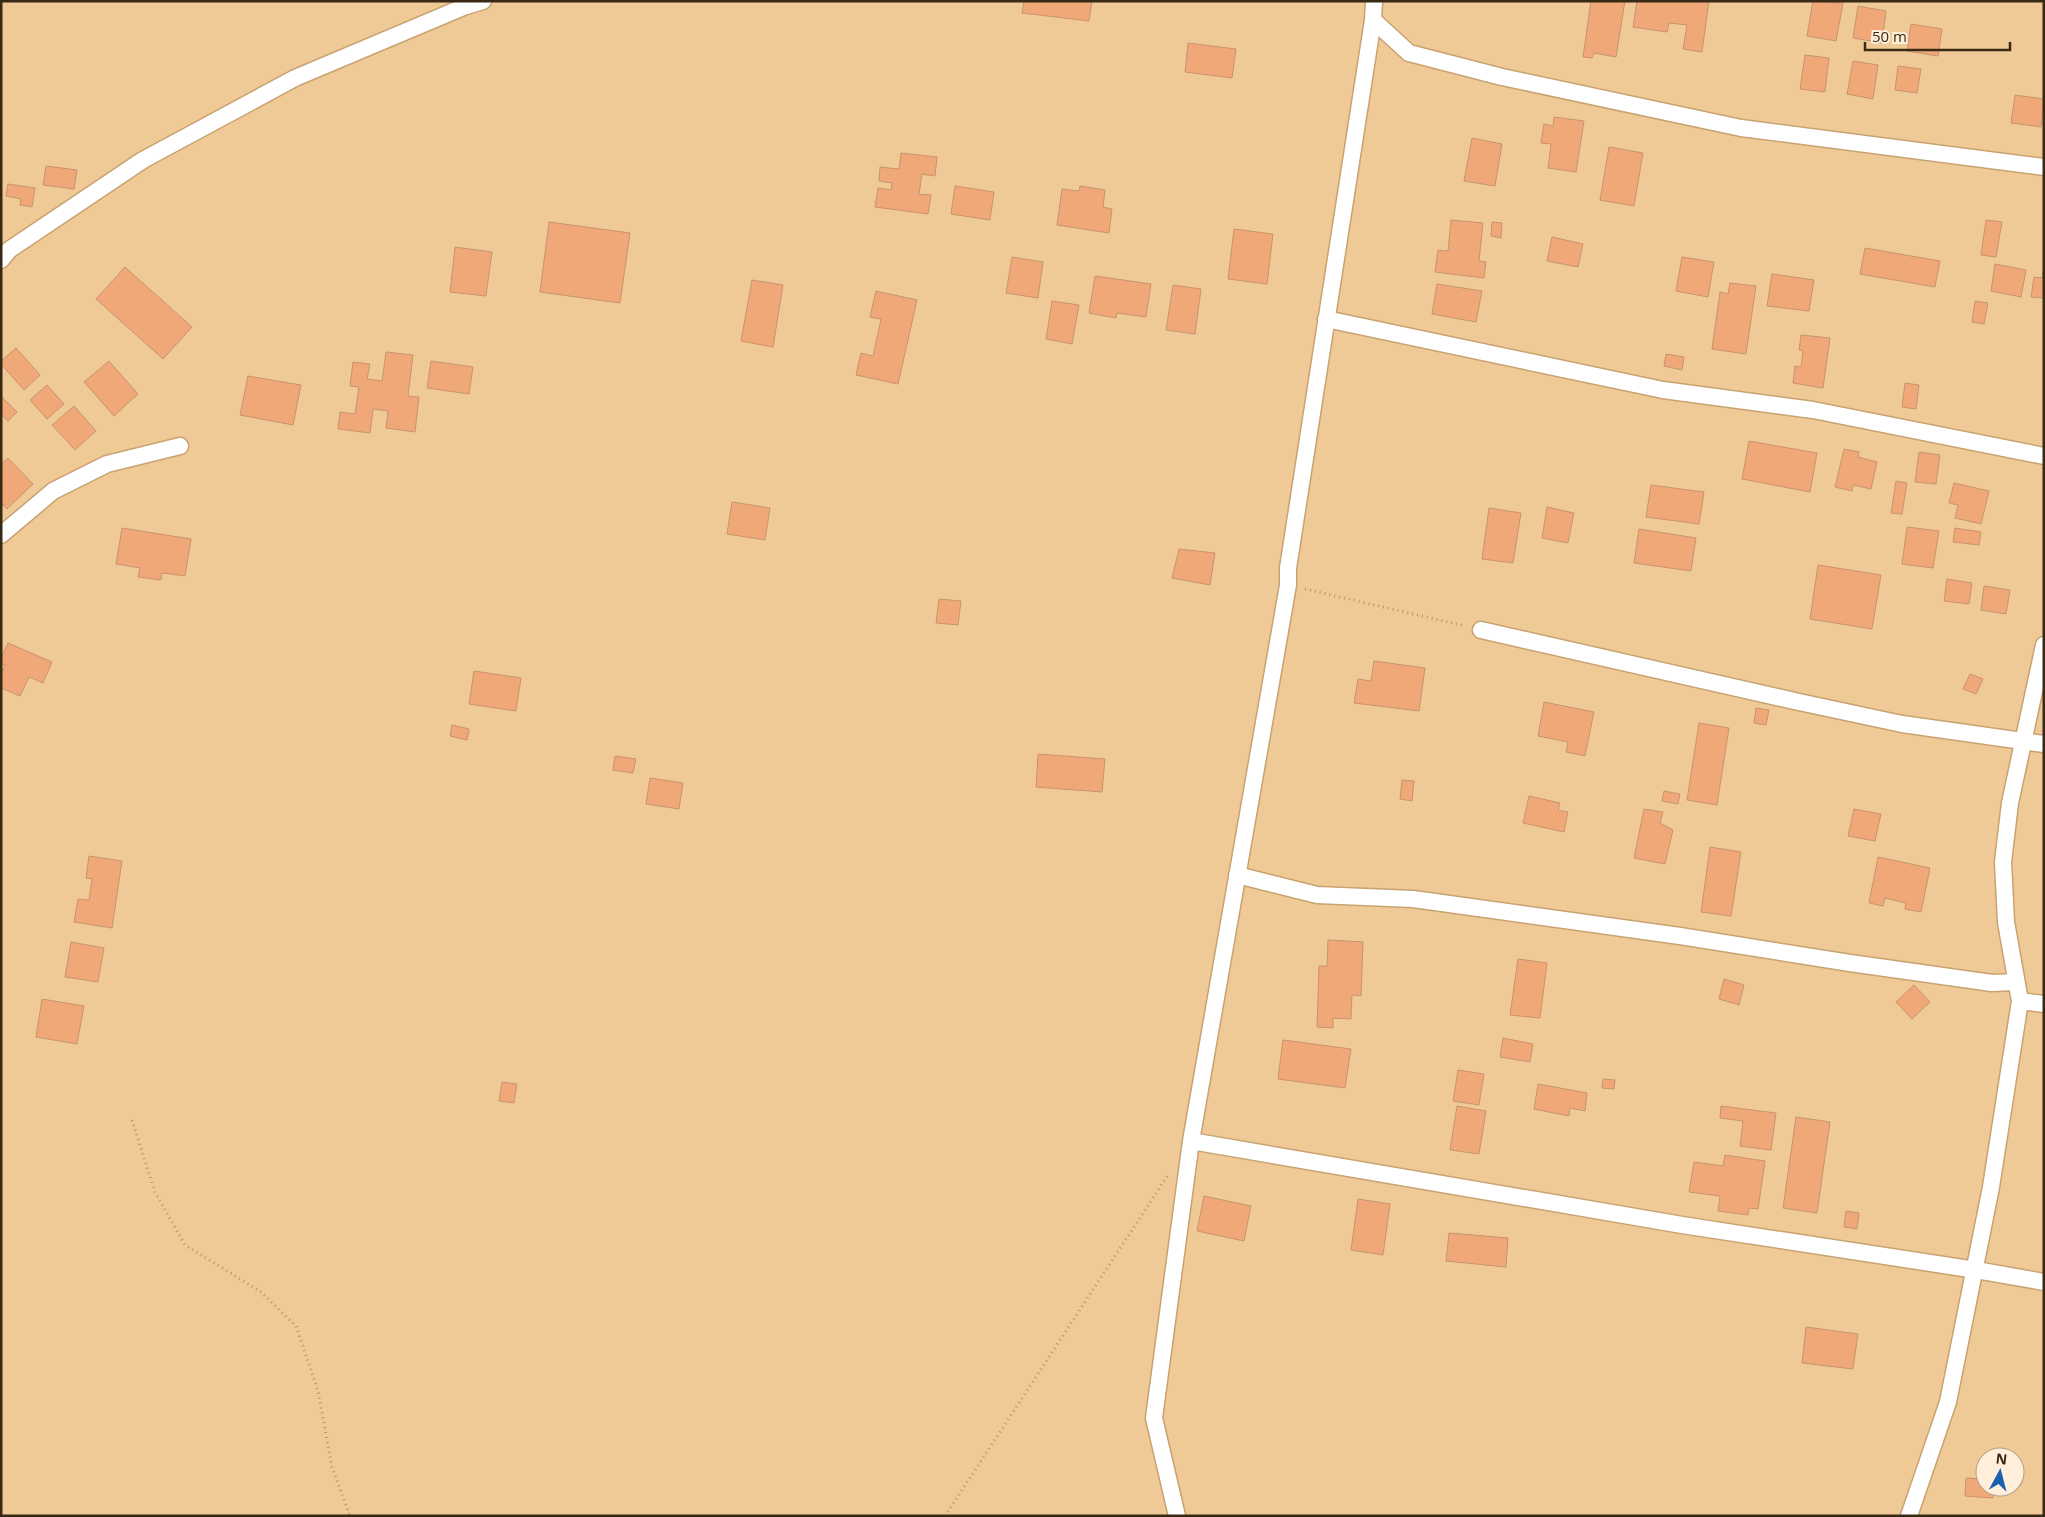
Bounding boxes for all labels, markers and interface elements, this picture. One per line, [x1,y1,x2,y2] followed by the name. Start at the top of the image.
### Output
[1865,20,2010,52] scale bar
[1872,26,1907,46] text: 50 m
[1975,1447,2025,1497] north arrow
[1995,1448,2008,1469] text: N

